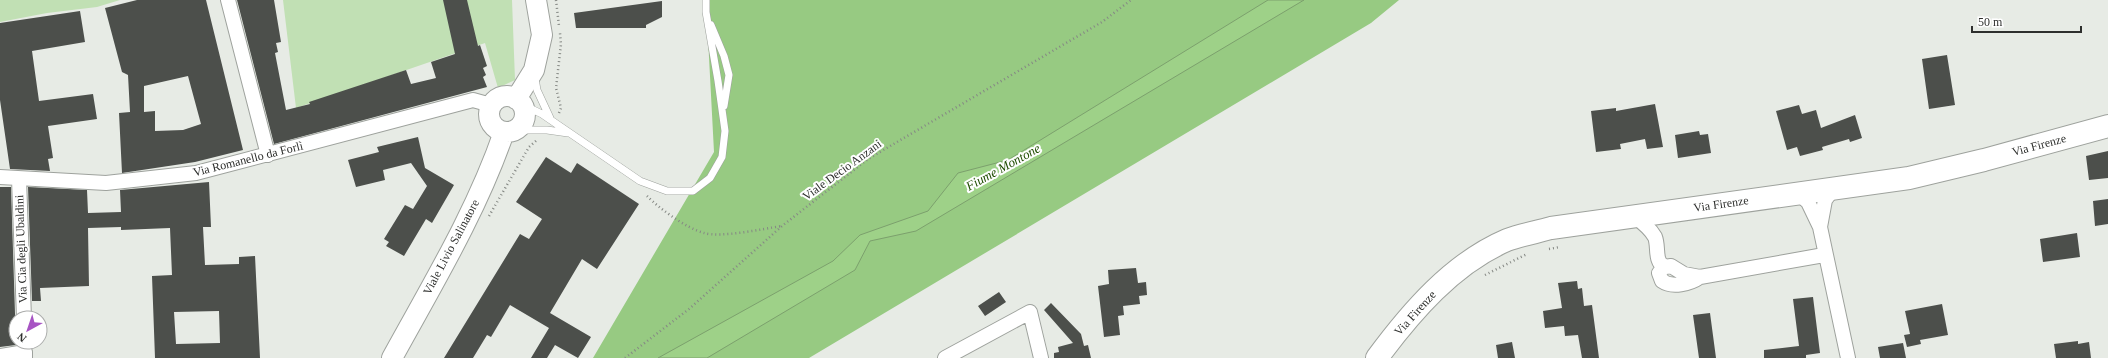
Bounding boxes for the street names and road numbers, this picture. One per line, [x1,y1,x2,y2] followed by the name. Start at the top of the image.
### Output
[2010,131,2068,159] street label: Via Firenze
[800,136,885,203] street label: Viale Decio Anzani
[192,138,305,179] street label: Via Romanello da Forlì
[1692,193,1750,215] street label: Via Firenze
[12,194,30,303] street label: Via Cia degli Ubaldini
[420,197,482,297] street label: Viale Livio Salinatore
[1391,288,1439,338] street label: Via Firenze

